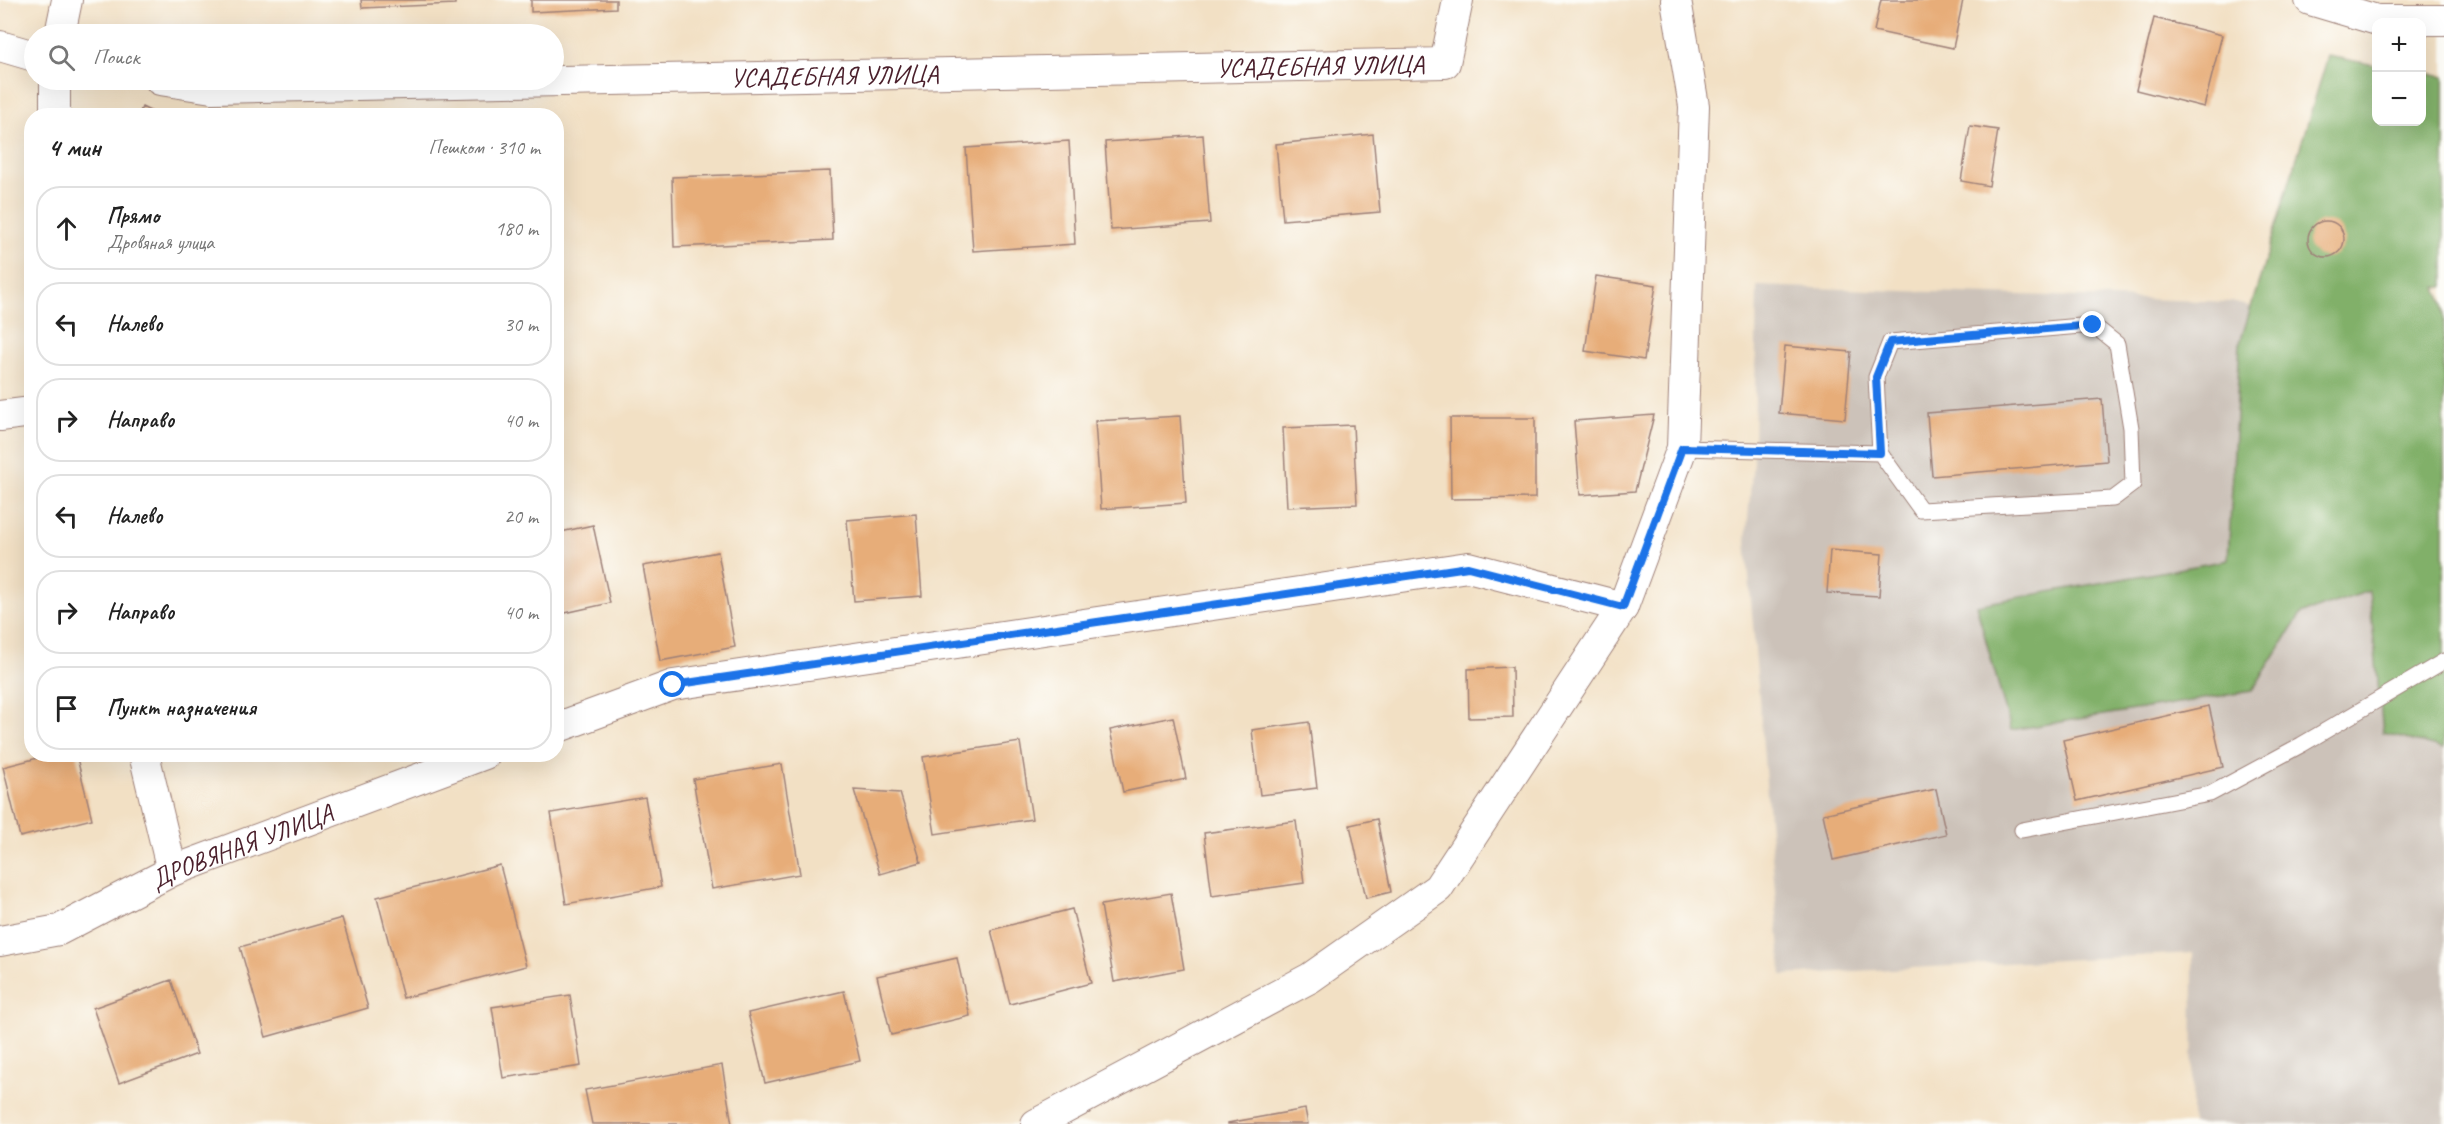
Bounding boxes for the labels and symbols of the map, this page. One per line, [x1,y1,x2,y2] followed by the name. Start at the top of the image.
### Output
[1216,47,1426,84] street label: УСАДЕБНАЯ УЛИЦА
[730,57,940,94] street label: УСАДЕБНАЯ УЛИЦА
[2079,311,2105,337] route end
[659,671,685,697] route start
[144,795,339,896] street label: ДРОВЯНАЯ УЛИЦА

